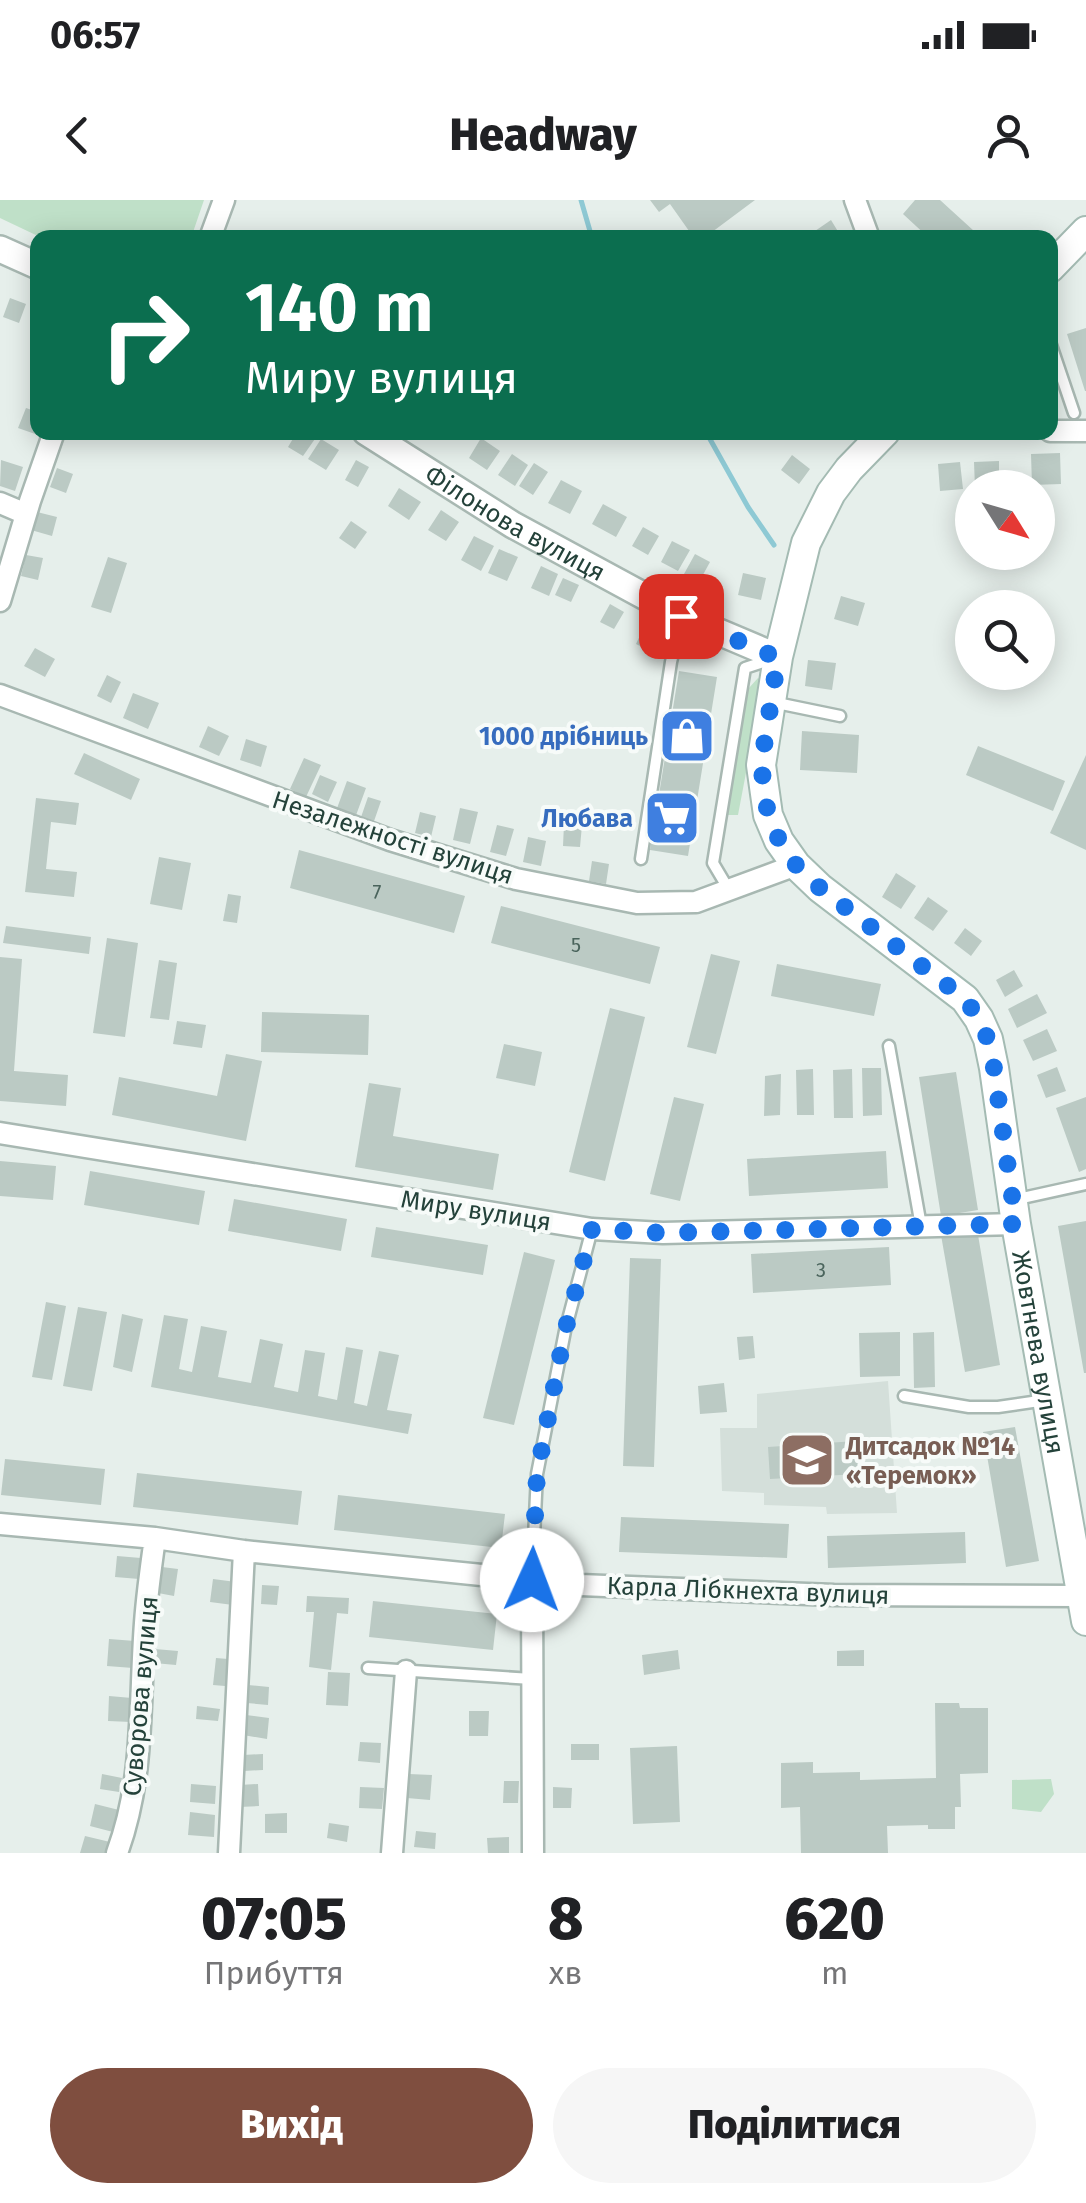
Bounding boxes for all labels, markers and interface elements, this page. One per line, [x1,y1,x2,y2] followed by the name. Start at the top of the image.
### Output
[50,12,140,58] text: 06:57
[50,108,105,163] icon: back
[449,108,637,162] text: Headway
[981,108,1036,163] icon: person
[245,266,434,350] text: 140 m
[80,270,210,400] icon: right
[245,351,518,405] text: Миру вулиця
[419,459,610,588] street label: Філонова вулиця
[955,470,1055,570] north arrow
[955,470,1055,690] map controls
[639,574,724,659] pin
[654,589,709,644] icon: arrive
[955,590,1055,690] button: search
[657,706,717,766] shop icon: 1000 дрібниць
[479,722,648,752] place label: 1000 дрібниць
[268,785,517,891] street label: Незалежності вулиця
[642,788,702,848] supermarket icon: Любава
[541,804,633,834] place label: Любава
[373,880,382,904] house number: 7
[571,933,581,957] house number: 5
[399,1184,553,1238] street label: Миру вулиця
[1005,1248,1070,1456] street label: Жовтнева вулиця
[816,1258,826,1282] house number: 3
[777,1430,837,1490] school or university icon: Дитсадок №14 «Теремок»
[845,1432,1015,1491] place label: Дитсадок №14 «Теремок»
[480,1528,584,1632] position arrow
[606,1571,890,1611] street label: Карла Лібкнехта вулиця
[117,1595,165,1797] street label: Суворова вулиця
[201,1883,347,1955] text: 07:05
[548,1883,583,1955] text: 8
[784,1883,885,1955] text: 620
[204,1954,344,1992] text: Прибуття
[549,1954,582,1992] text: хв
[821,1954,848,1992] text: m
[50,2068,533,2183] button: Вихід
[553,2068,1036,2183] button: Поділитися

